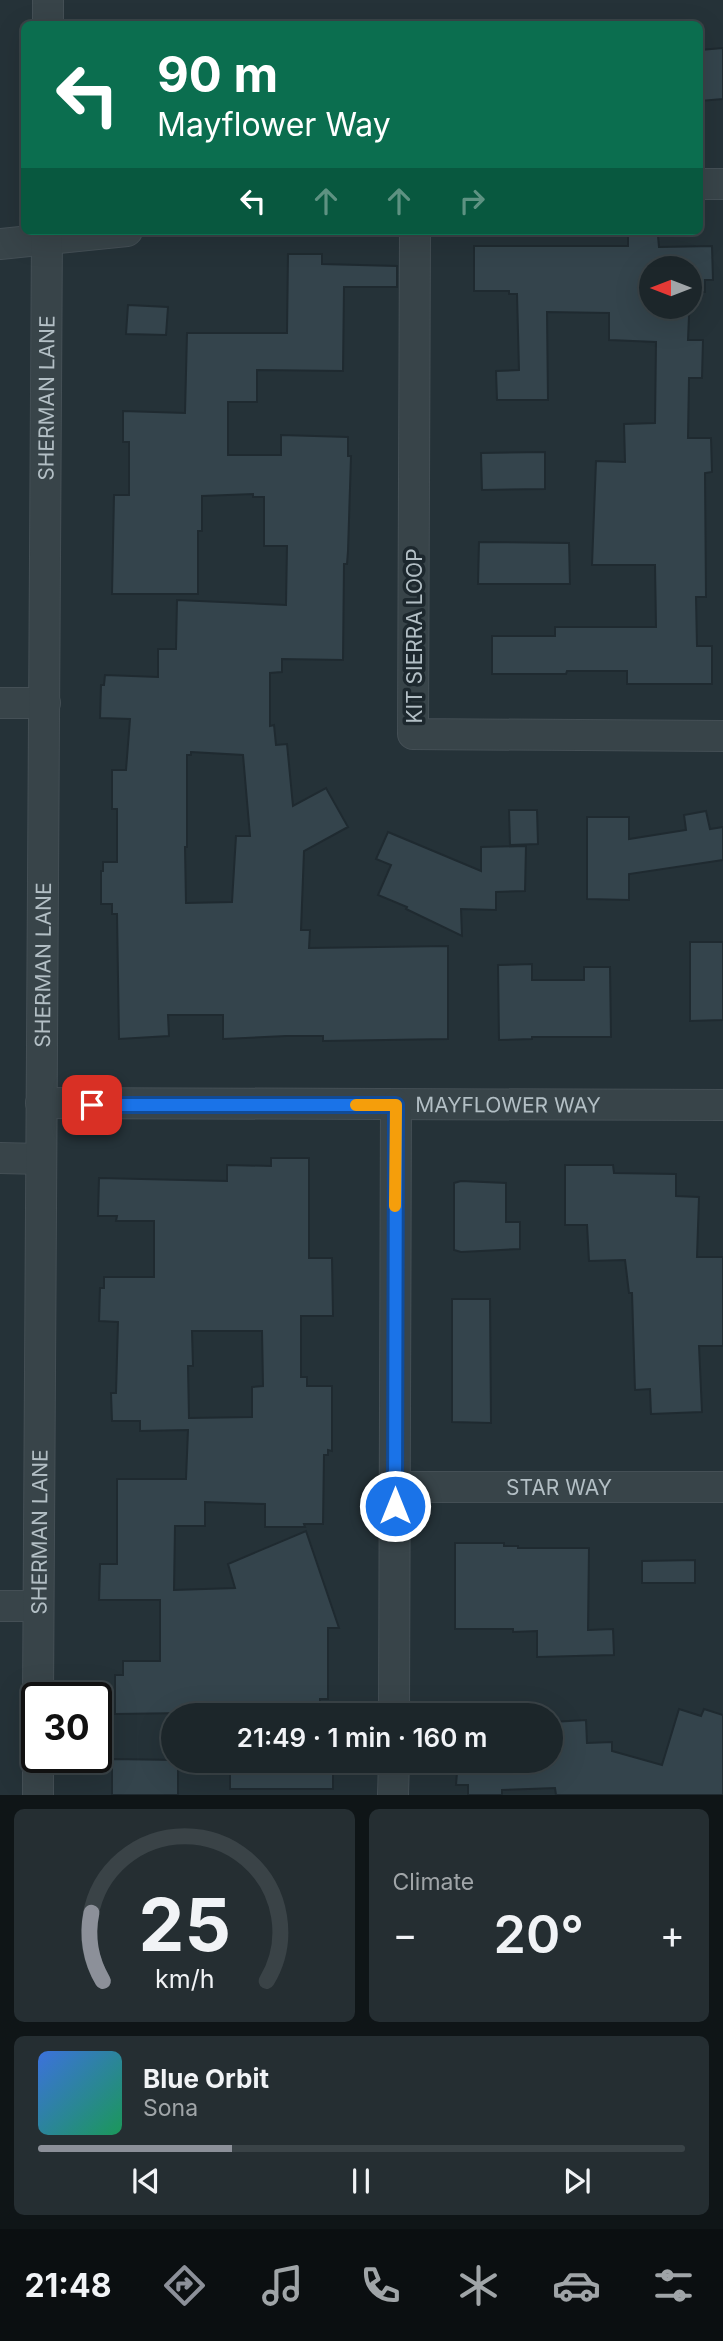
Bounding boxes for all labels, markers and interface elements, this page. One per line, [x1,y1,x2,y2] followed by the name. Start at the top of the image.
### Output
[157,45,278,104] text: 90 m
[42,49,133,140] icon: left
[157,105,391,144] text: Mayflower Way
[234,182,272,220] icon: left
[307,182,345,220] icon: ahead
[380,182,418,220] icon: ahead
[453,182,491,220] icon: right
[639,256,702,318] north arrow
[639,256,702,319] map controls
[33,315,59,481] street label: SHERMAN LANE
[402,548,427,724] street label: KIT SIERRA LOOP
[29,882,56,1048] street label: SHERMAN LANE
[62,1075,122,1135] pin
[73,1086,111,1124] icon: arrive
[415,1092,601,1117] street label: MAYFLOWER WAY
[26,1449,52,1615] street label: SHERMAN LANE
[358,1469,432,1543] position arrow
[506,1475,612,1500] street label: STAR WAY
[21,1682,112,1773] speed limit sign: 30
[237,1722,487,1753] text: 21:49 · 1 min · 160 m
[393,1868,474,1896] text: Climate
[138,1881,230,1970] text: 25
[493,1903,584,1966] text: 20°
[393,1911,418,1957] text: −
[660,1911,685,1957] text: +
[155,1964,214,1994] text: km/h
[143,2063,269,2094] text: Blue Orbit
[143,2094,198,2122] text: Sona
[127,2162,165,2200] icon: previous
[342,2162,380,2200] icon: pause
[558,2162,596,2200] icon: next
[160,2261,209,2310] icon: directions
[258,2261,307,2310] icon: music
[356,2261,405,2310] icon: phone
[454,2261,503,2310] icon: climate
[552,2261,601,2310] icon: car
[649,2261,698,2310] icon: filters
[24,2266,112,2305] text: 21:48

